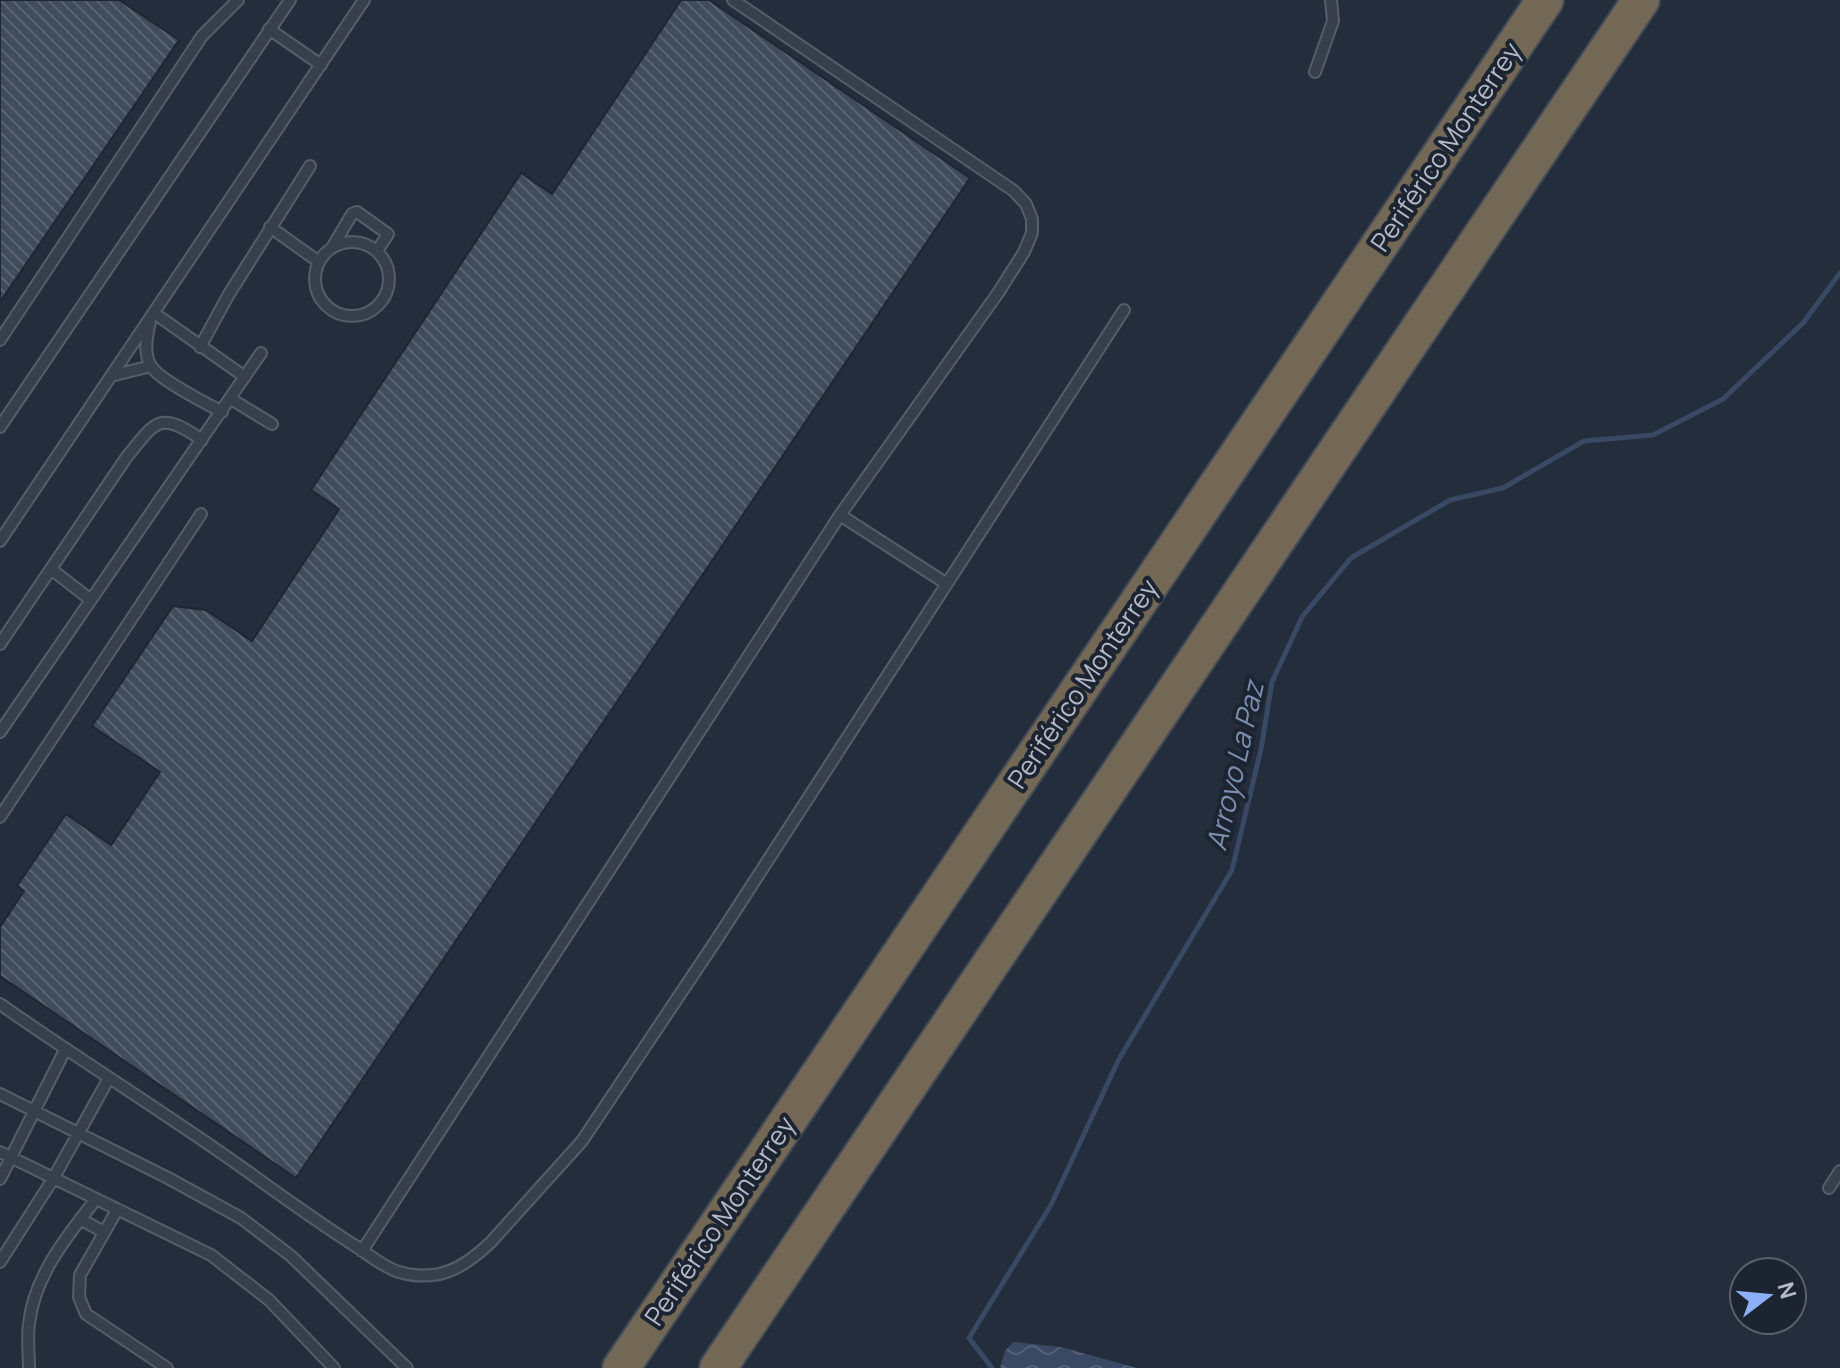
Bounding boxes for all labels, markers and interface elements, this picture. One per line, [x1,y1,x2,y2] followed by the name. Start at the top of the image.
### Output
[1362,34,1529,258] street label: Periférico Monterrey
[999,571,1166,795] street label: Periférico Monterrey
[1196,675,1273,854] water label: Arroyo La Paz
[636,1108,803,1332] street label: Periférico Monterrey
[1728,1256,1808,1336] north arrow
[1771,1279,1804,1302] text: N

